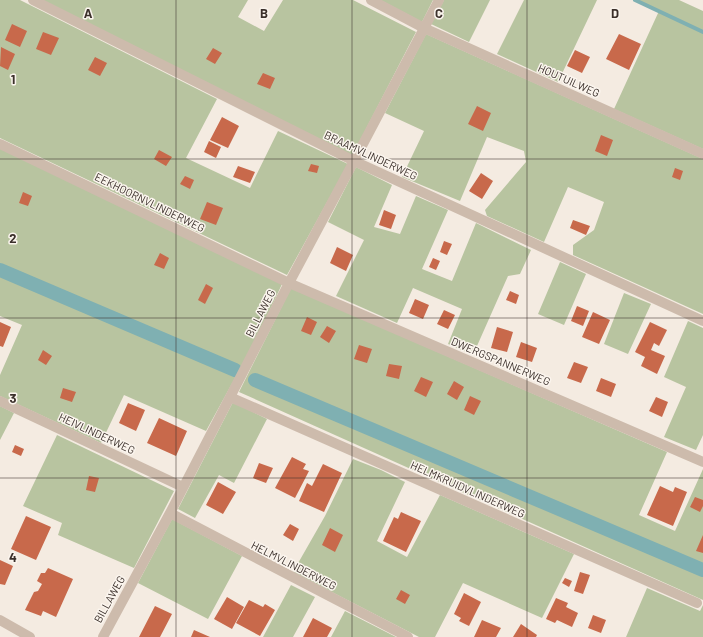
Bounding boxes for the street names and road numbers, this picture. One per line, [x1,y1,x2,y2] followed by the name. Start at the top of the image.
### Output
[536,61,602,99] street label: HOUTUILWEG
[322,128,420,182] street label: BRAAMVLINDERWEG
[93,170,207,234] street label: EEKHOORNVLINDERWEG
[242,287,278,339] street label: BILLAWEG
[450,334,552,388] street label: DWERGSPANNERWEG
[57,410,137,456] street label: HEIVLINDERWEG
[409,458,527,520] street label: HELMKRUIDVLINDERWEG
[249,538,339,592] street label: HELMVLINDERWEG
[91,573,127,625] street label: BILLAWEG

